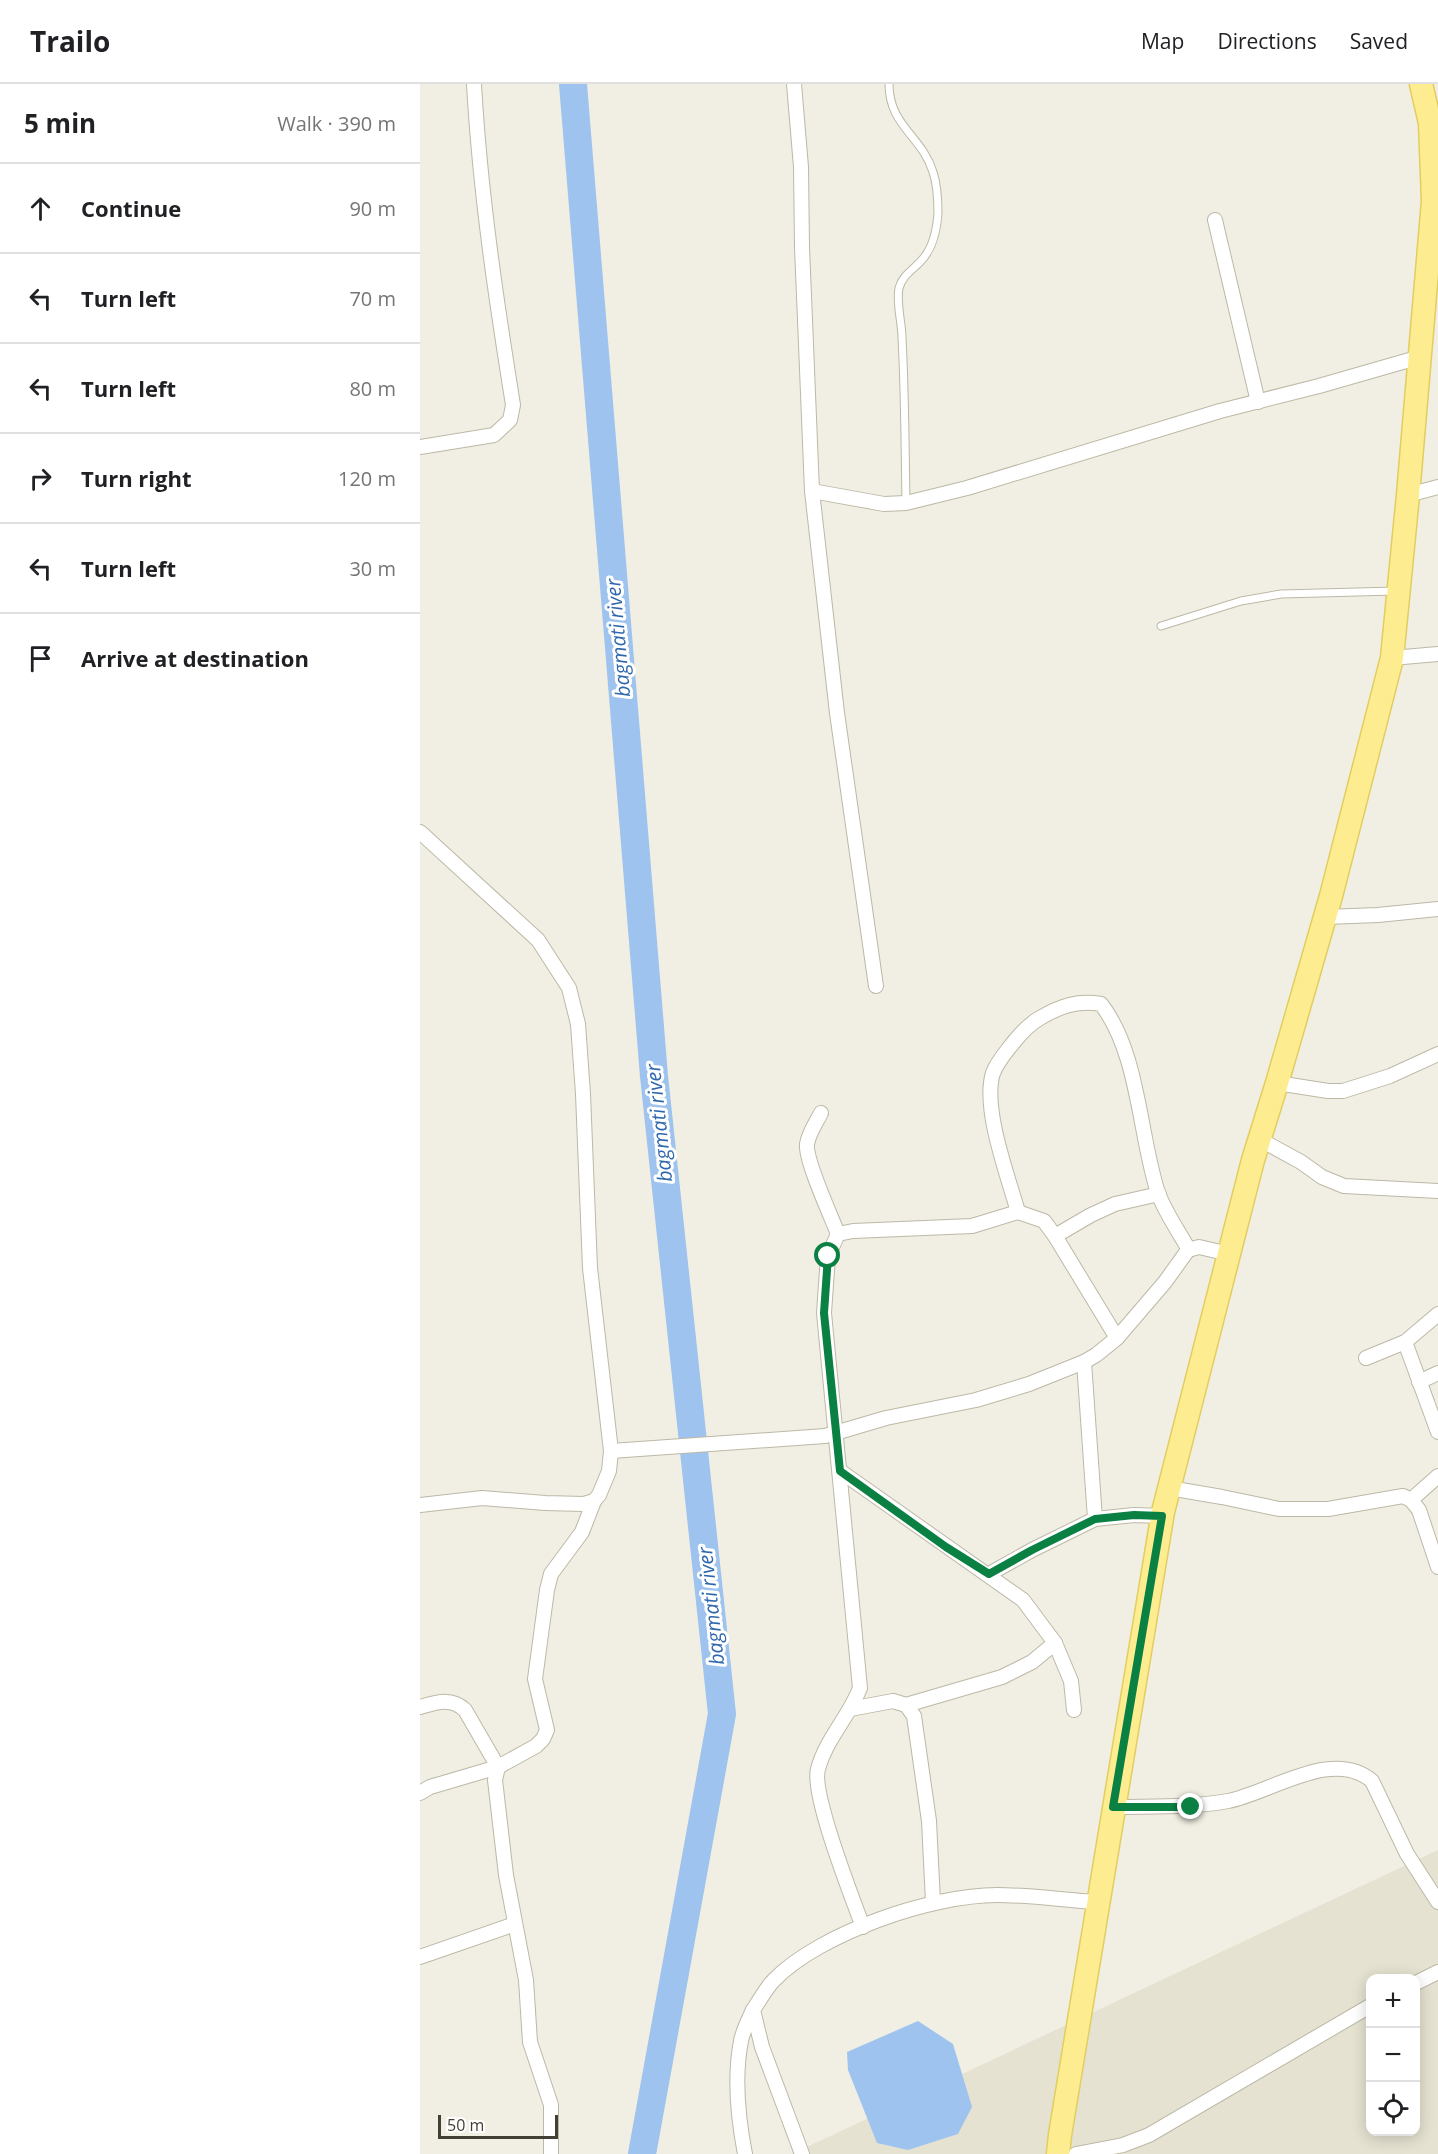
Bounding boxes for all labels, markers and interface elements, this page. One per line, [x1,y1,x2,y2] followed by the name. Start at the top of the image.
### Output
[30,22,110,60] text: Trailo
[1141,27,1184,55] text: Map
[1217,27,1317,55] text: Directions
[1350,27,1408,55] text: Saved
[24,105,96,141] text: 5 min
[277,110,396,137] text: Walk · 390 m
[24,192,57,225] icon: ahead
[81,193,181,223] text: Continue
[349,195,396,222] text: 90 m
[24,282,57,315] icon: left
[81,283,176,313] text: Turn left
[349,285,396,312] text: 70 m
[24,372,57,405] icon: left
[81,373,176,403] text: Turn left
[349,375,396,402] text: 80 m
[24,462,57,495] icon: right
[81,463,192,493] text: Turn right
[338,465,396,492] text: 120 m
[24,552,57,585] icon: left
[81,553,176,583] text: Turn left
[349,555,396,582] text: 30 m
[599,577,636,698] water label: bagmati river
[24,642,57,675] icon: arrive
[81,643,309,673] text: Arrive at destination
[639,1061,678,1184] water label: bagmati river
[814,1242,840,1268] route start
[691,1544,730,1667] water label: bagmati river
[1177,1793,1203,1819] route end
[1366,1974,1420,2136] map controls
[1366,1974,1420,2028] button: +
[1366,2028,1420,2082] button: −
[1366,2082,1420,2136] button: locate
[438,2112,558,2140] scale bar
[447,2114,484,2136] text: 50 m

